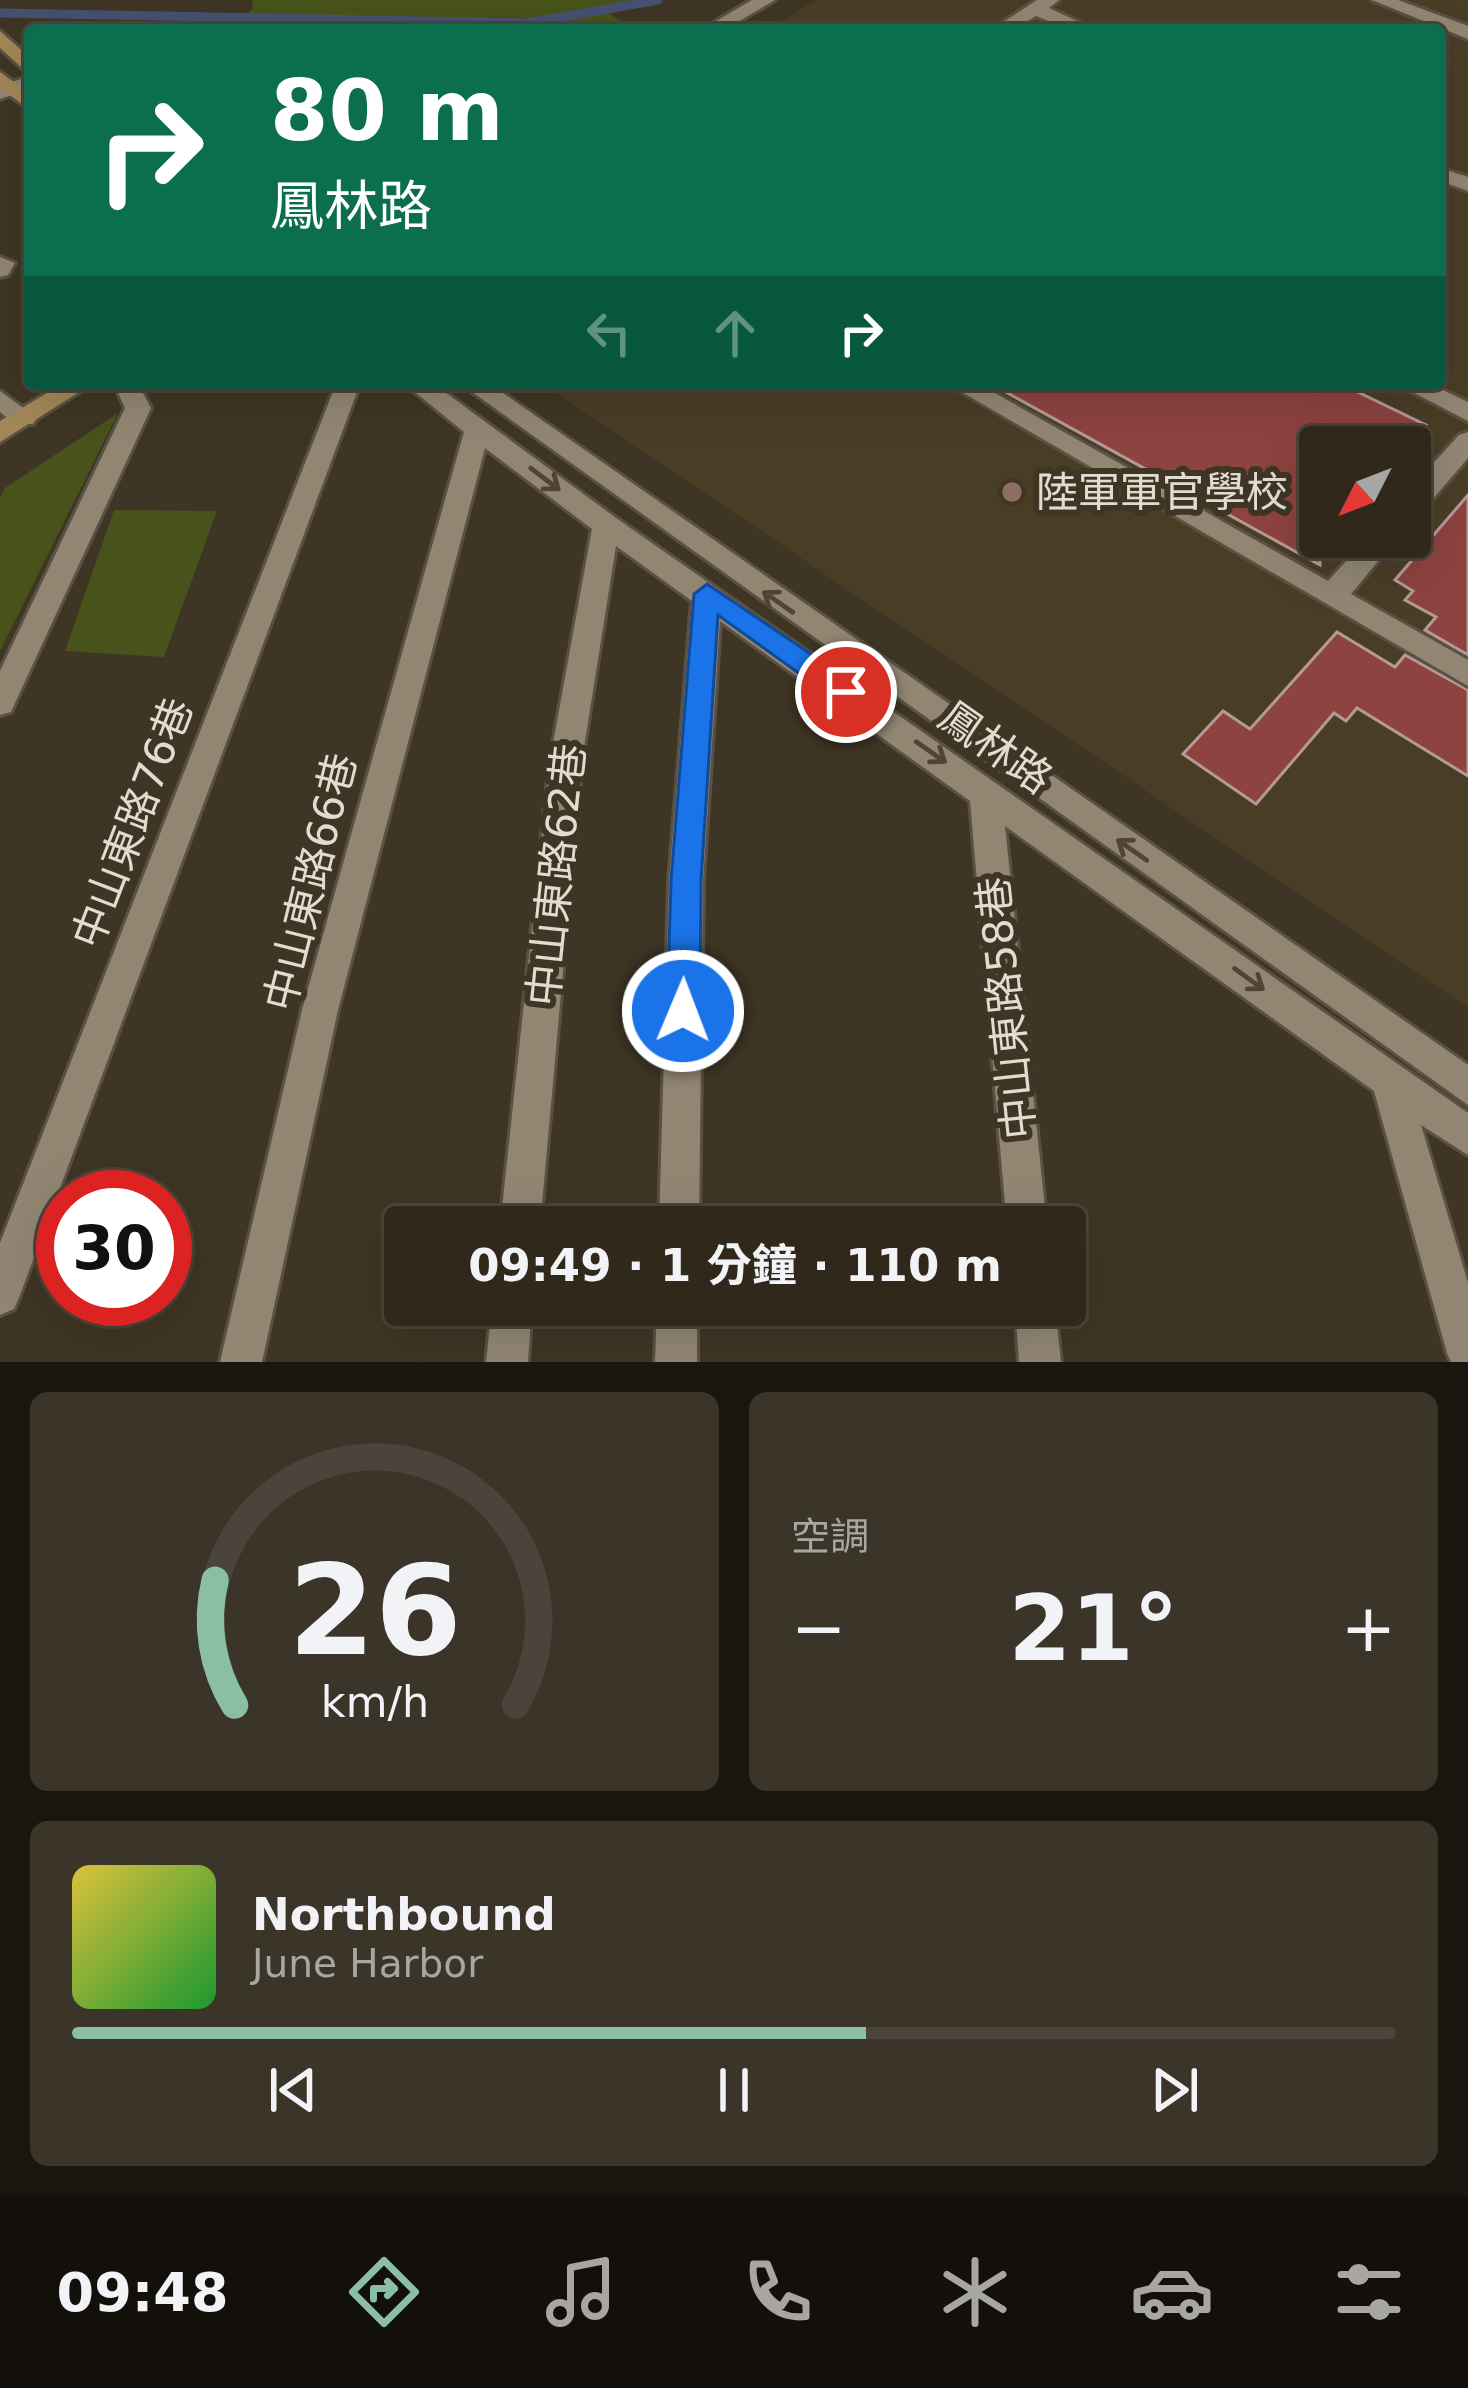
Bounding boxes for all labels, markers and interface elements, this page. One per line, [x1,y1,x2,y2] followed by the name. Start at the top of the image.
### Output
[270,62,504,160] text: 80 m
[72,72,228,228] icon: right
[270,175,432,238] text: 鳳林路
[576,300,642,366] icon: left
[702,300,768,366] icon: ahead
[828,300,894,366] icon: right
[1299,426,1431,558] north arrow
[1299,426,1431,558] map controls
[528,465,560,491] one-way arrow
[1036,468,1288,517] place label: 陸軍軍官學校
[999,479,1025,505] marker: 陸軍軍官學校
[762,590,795,615] one-way arrow
[795,641,897,743] pin
[813,659,879,725] icon: arrive
[62,691,203,955] street label: 中山東路76巷
[930,691,1061,804] street label: 鳳林路
[914,740,947,765] one-way arrow
[518,741,595,1009] street label: 中山東路62巷
[255,748,366,1016] street label: 中山東路66巷
[1115,838,1149,863] one-way arrow
[968,874,1045,1142] street label: 中山東路58巷
[620,948,746,1074] position arrow
[1232,966,1265,992] one-way arrow
[36,1170,192,1326] speed limit sign: 30
[468,1239,1002,1292] text: 09:49 · 1 分鐘 · 110 m
[791,1514,869,1559] text: 空調
[288,1538,461,1683] text: 26
[1008,1576,1179,1681] text: 21°
[791,1590,846,1667] text: −
[1341,1590,1396,1667] text: +
[320,1676,429,1726] text: km/h
[252,1888,556,1941] text: Northbound
[252,1941,483,1986] text: June Harbor
[260,2057,326,2123] icon: previous
[701,2057,767,2123] icon: pause
[1142,2057,1208,2123] icon: next
[342,2250,426,2334] icon: directions
[539,2250,623,2334] icon: music
[736,2250,820,2334] icon: phone
[933,2250,1017,2334] icon: climate
[1130,2250,1214,2334] icon: car
[1327,2250,1411,2334] icon: filters
[57,2261,228,2324] text: 09:48

